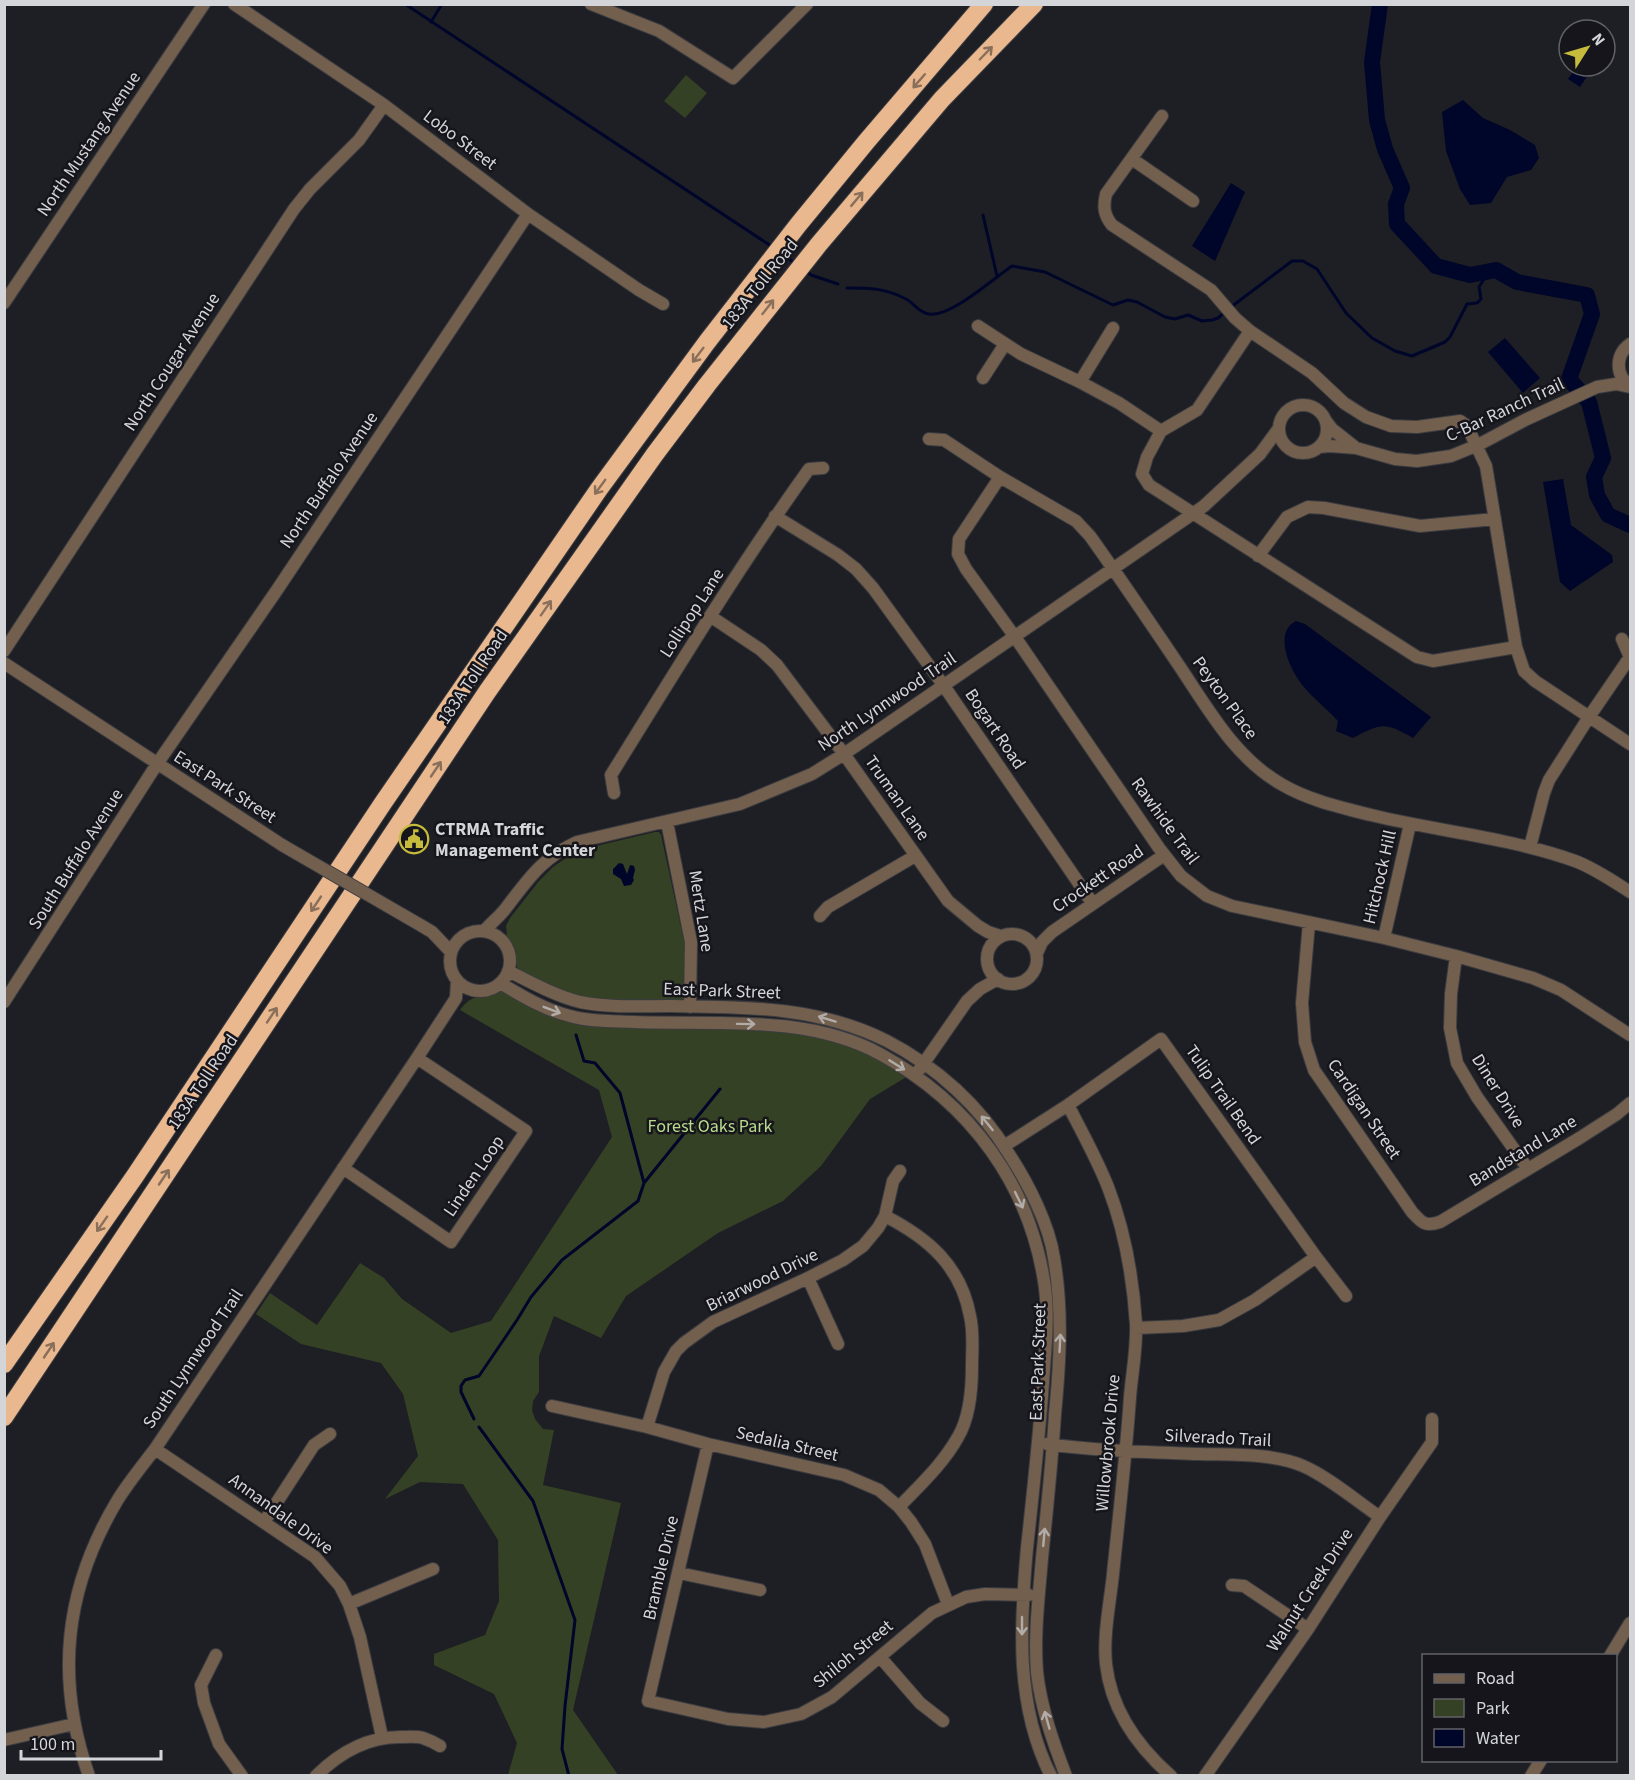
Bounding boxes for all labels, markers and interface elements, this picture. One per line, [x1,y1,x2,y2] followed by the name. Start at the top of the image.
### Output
[1557,18,1617,78] north arrow
[1586,29,1610,50] text: N
[979,46,994,61] one-way arrow
[31,67,147,221] street label: North Mustang Avenue
[912,73,926,88] one-way arrow
[418,104,502,176] street label: Lobo Street
[850,192,864,207] one-way arrow
[716,233,804,335] street label: 183A Toll Road
[118,288,226,436] street label: North Cougar Avenue
[761,300,774,316] one-way arrow
[691,346,704,362] one-way arrow
[1442,372,1568,448] street label: C-Bar Ranch Trail
[274,407,384,553] street label: North Buffalo Avenue
[594,478,606,494] one-way arrow
[654,563,730,663] street label: Lollipop Lane
[540,600,552,616] one-way arrow
[432,624,514,730] street label: 183A Toll Road
[813,646,961,758] street label: North Lynnwood Trail
[1186,651,1264,745] street label: Peyton Place
[959,684,1031,774] street label: Bogart Road
[169,744,281,830] street label: East Park Street
[858,750,936,846] street label: Truman Lane
[430,761,442,778] one-way arrow
[1125,773,1205,869] street label: Rawhide Trail
[23,784,129,934] street label: South Buffalo Avenue
[435,817,596,863] place label: CTRMA Traffic Management Center
[398,823,430,855] public building icon: CTRMA Traffic Management Center
[1357,828,1403,926] street label: Hitchock Hill
[1047,839,1149,919] street label: Crockett Road
[682,868,720,954] street label: Mertz Lane
[309,895,321,912] one-way arrow
[663,976,781,1006] street label: East Park Street
[543,1005,561,1016] one-way arrow
[266,1006,279,1023] one-way arrow
[818,1013,837,1024] one-way arrow
[735,1018,755,1030] one-way arrow
[162,1029,244,1135] street label: 183A Toll Road
[1179,1040,1267,1150] street label: Tulip Trail Bend
[1465,1049,1531,1133] street label: Diner Drive
[1321,1054,1407,1164] street label: Cardigan Street
[888,1059,905,1071] one-way arrow
[1464,1109,1582,1193] street label: Bandstand Lane
[648,1114,773,1139] park label: Forest Oaks Park
[981,1115,994,1131] one-way arrow
[438,1130,510,1222] street label: Linden Loop
[159,1169,171,1186] one-way arrow
[1014,1190,1026,1208] one-way arrow
[96,1215,108,1231] one-way arrow
[702,1242,822,1318] street label: Briarwood Drive
[137,1284,249,1434] street label: South Lynnwood Trail
[1023,1303,1053,1421] street label: East Park Street
[1054,1333,1065,1353] one-way arrow
[43,1342,56,1359] one-way arrow
[1090,1373,1126,1513] street label: Willowbrook Drive
[733,1420,841,1468] street label: Sedalia Street
[1164,1423,1272,1453] street label: Silverado Trail
[224,1468,338,1560] street label: Annandale Drive
[637,1513,685,1623] street label: Bramble Drive
[1261,1523,1359,1657] street label: Walnut Creek Drive
[1039,1528,1050,1548] one-way arrow
[808,1614,898,1694] street label: Shiloh Street
[1016,1615,1028,1635] one-way arrow
[1422,1654,1617,1762] legend
[1476,1666,1515,1691] text: Road
[1476,1696,1510,1721] text: Park
[1041,1711,1052,1730] one-way arrow
[21,1723,160,1761] scale bar
[1476,1726,1520,1751] text: Water
[30,1732,75,1757] text: 100 m

